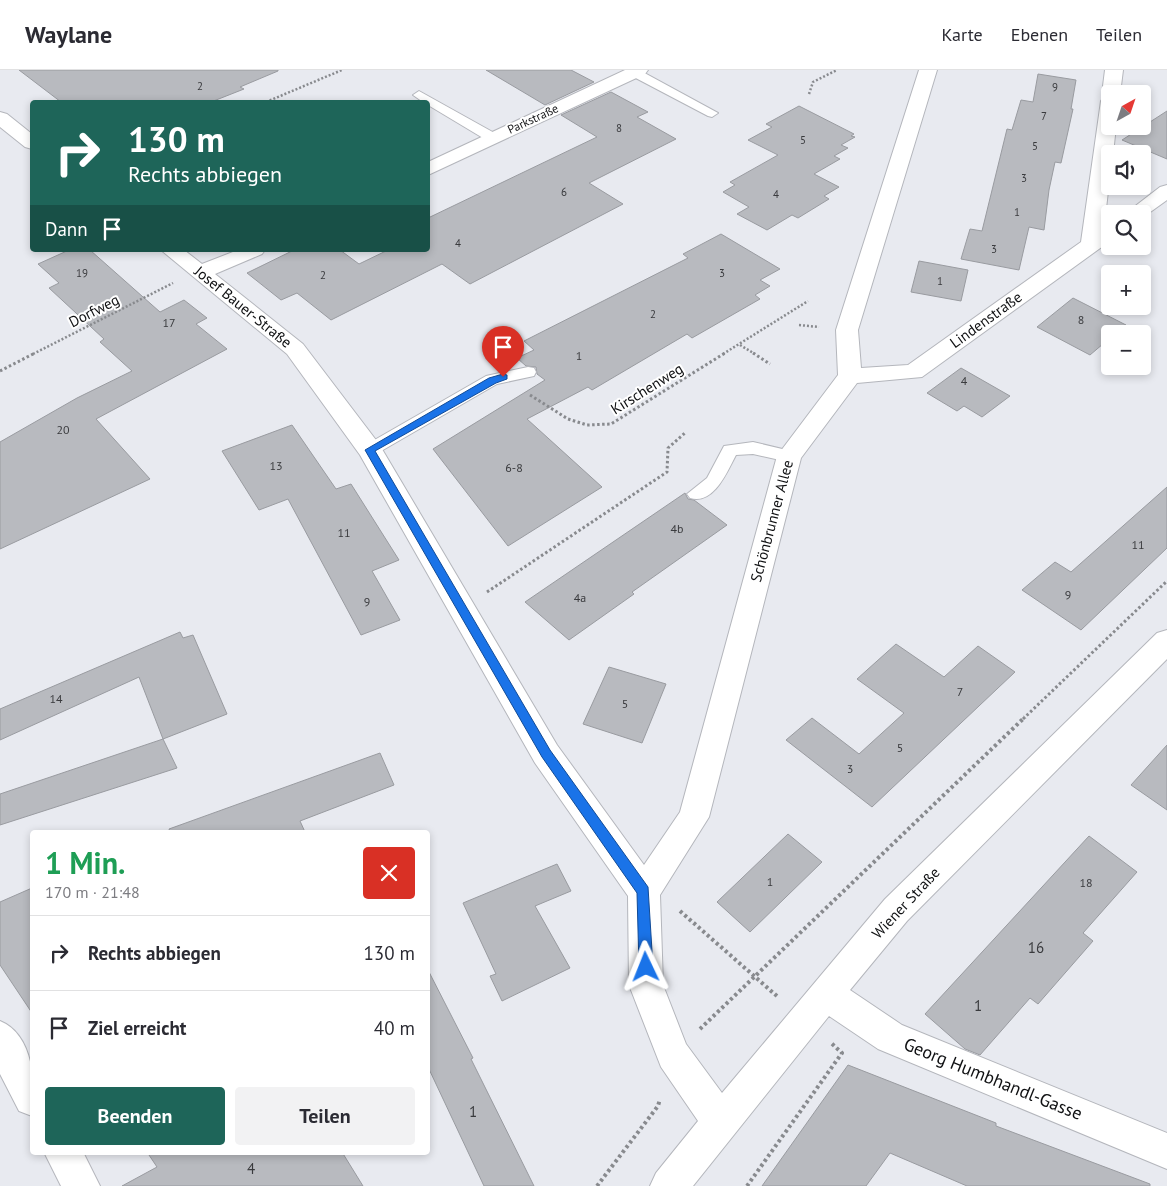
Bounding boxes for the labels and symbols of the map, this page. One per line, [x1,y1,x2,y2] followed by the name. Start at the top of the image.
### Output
[197,79,203,93] house number: 2
[1052,80,1058,94] house number: 9
[1101,85,1151,135] north arrow
[505,100,561,137] street label: Parkstraße
[1041,109,1047,123] house number: 7
[616,121,622,135] house number: 8
[800,133,806,147] house number: 5
[1032,139,1038,153] house number: 5
[1021,171,1027,185] house number: 3
[561,185,567,199] house number: 6
[773,187,779,201] house number: 4
[1014,205,1020,219] house number: 1
[455,236,461,250] house number: 4
[991,242,997,256] house number: 3
[190,261,296,352] street label: Josef Bauer-Straße
[76,266,88,280] house number: 19
[719,266,725,280] house number: 3
[320,268,326,282] house number: 2
[937,274,943,288] house number: 1
[946,287,1025,352] street label: Lindenstraße
[65,290,122,331] street label: Dorfweg
[650,307,656,321] house number: 2
[1078,312,1084,327] house number: 8
[162,315,176,330] house number: 17
[482,326,524,377] pin
[576,348,582,363] house number: 1
[607,359,686,418] street label: Kirschenweg
[961,373,968,388] house number: 4
[56,422,70,437] house number: 20
[269,458,283,473] house number: 13
[746,458,797,584] street label: Schönbrunner Allee
[505,460,523,475] house number: 6-8
[670,521,684,536] house number: 4b
[337,525,351,540] house number: 11
[1131,537,1145,552] house number: 11
[1065,587,1071,602] house number: 9
[574,590,586,605] house number: 4a
[364,594,370,609] house number: 9
[957,684,963,699] house number: 7
[49,691,63,706] house number: 14
[622,696,628,711] house number: 5
[897,740,903,755] house number: 5
[847,761,853,776] house number: 3
[868,863,944,942] street label: Wiener Straße
[767,874,773,889] house number: 1
[1079,875,1093,890] house number: 18
[1028,938,1044,957] house number: 16
[619,940,671,992] position arrow
[974,996,982,1015] house number: 1
[901,1032,1086,1125] street label: Georg Humbhandl-Gasse
[469,1102,477,1121] house number: 1
[247,1159,255,1178] house number: 4

